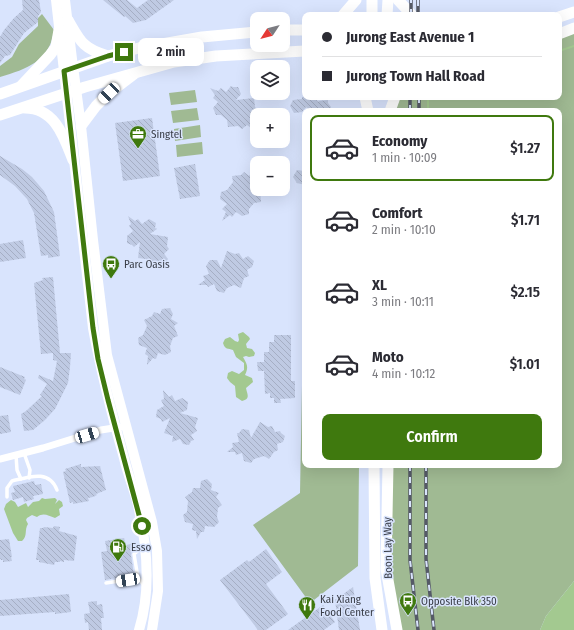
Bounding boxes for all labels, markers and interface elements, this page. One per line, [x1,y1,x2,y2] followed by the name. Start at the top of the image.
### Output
[250,12,290,52] north arrow
[250,12,290,196] map controls
[346,28,474,46] text: Jurong East Avenue 1
[138,38,204,66] callout: 2 min
[115,43,133,61] route end
[157,44,185,59] text: 2 min
[250,60,290,100] button: layers
[346,67,485,85] text: Jurong Town Hall Road
[96,80,122,106] car
[250,108,290,148] button: +
[128,124,148,149] office icon: Singtel
[151,128,182,141] place label: Singtel
[324,130,360,166] icon: car
[372,132,427,150] text: Economy
[510,139,540,157] text: $1.27
[372,150,437,165] text: 1 min · 10:09
[250,156,290,196] button: −
[324,202,360,238] icon: car
[372,204,423,222] text: Comfort
[511,211,540,229] text: $1.71
[372,222,436,237] text: 2 min · 10:10
[101,254,121,279] bus stop icon: Parc Oasis
[124,258,170,271] place label: Parc Oasis
[324,274,360,310] icon: car
[372,276,387,294] text: XL
[510,283,540,301] text: $2.15
[372,294,434,309] text: 3 min · 10:11
[324,346,360,382] icon: car
[372,348,404,366] text: Moto
[510,355,540,373] text: $1.01
[372,366,435,381] text: 4 min · 10:12
[322,414,542,460] button: Confirm
[74,426,100,444] car
[133,517,151,535] route start
[381,517,395,579] street label: Boon Lay Way
[108,537,128,562] fuel station icon: Esso
[131,541,151,554] place label: Esso
[115,572,141,588] car
[398,591,418,616] bus stop icon: Opposite Blk 350
[320,593,374,619] place label: Kai Xiang Food Center
[297,595,317,620] restaurant icon: Kai Xiang Food Center
[421,595,497,608] place label: Opposite Blk 350

